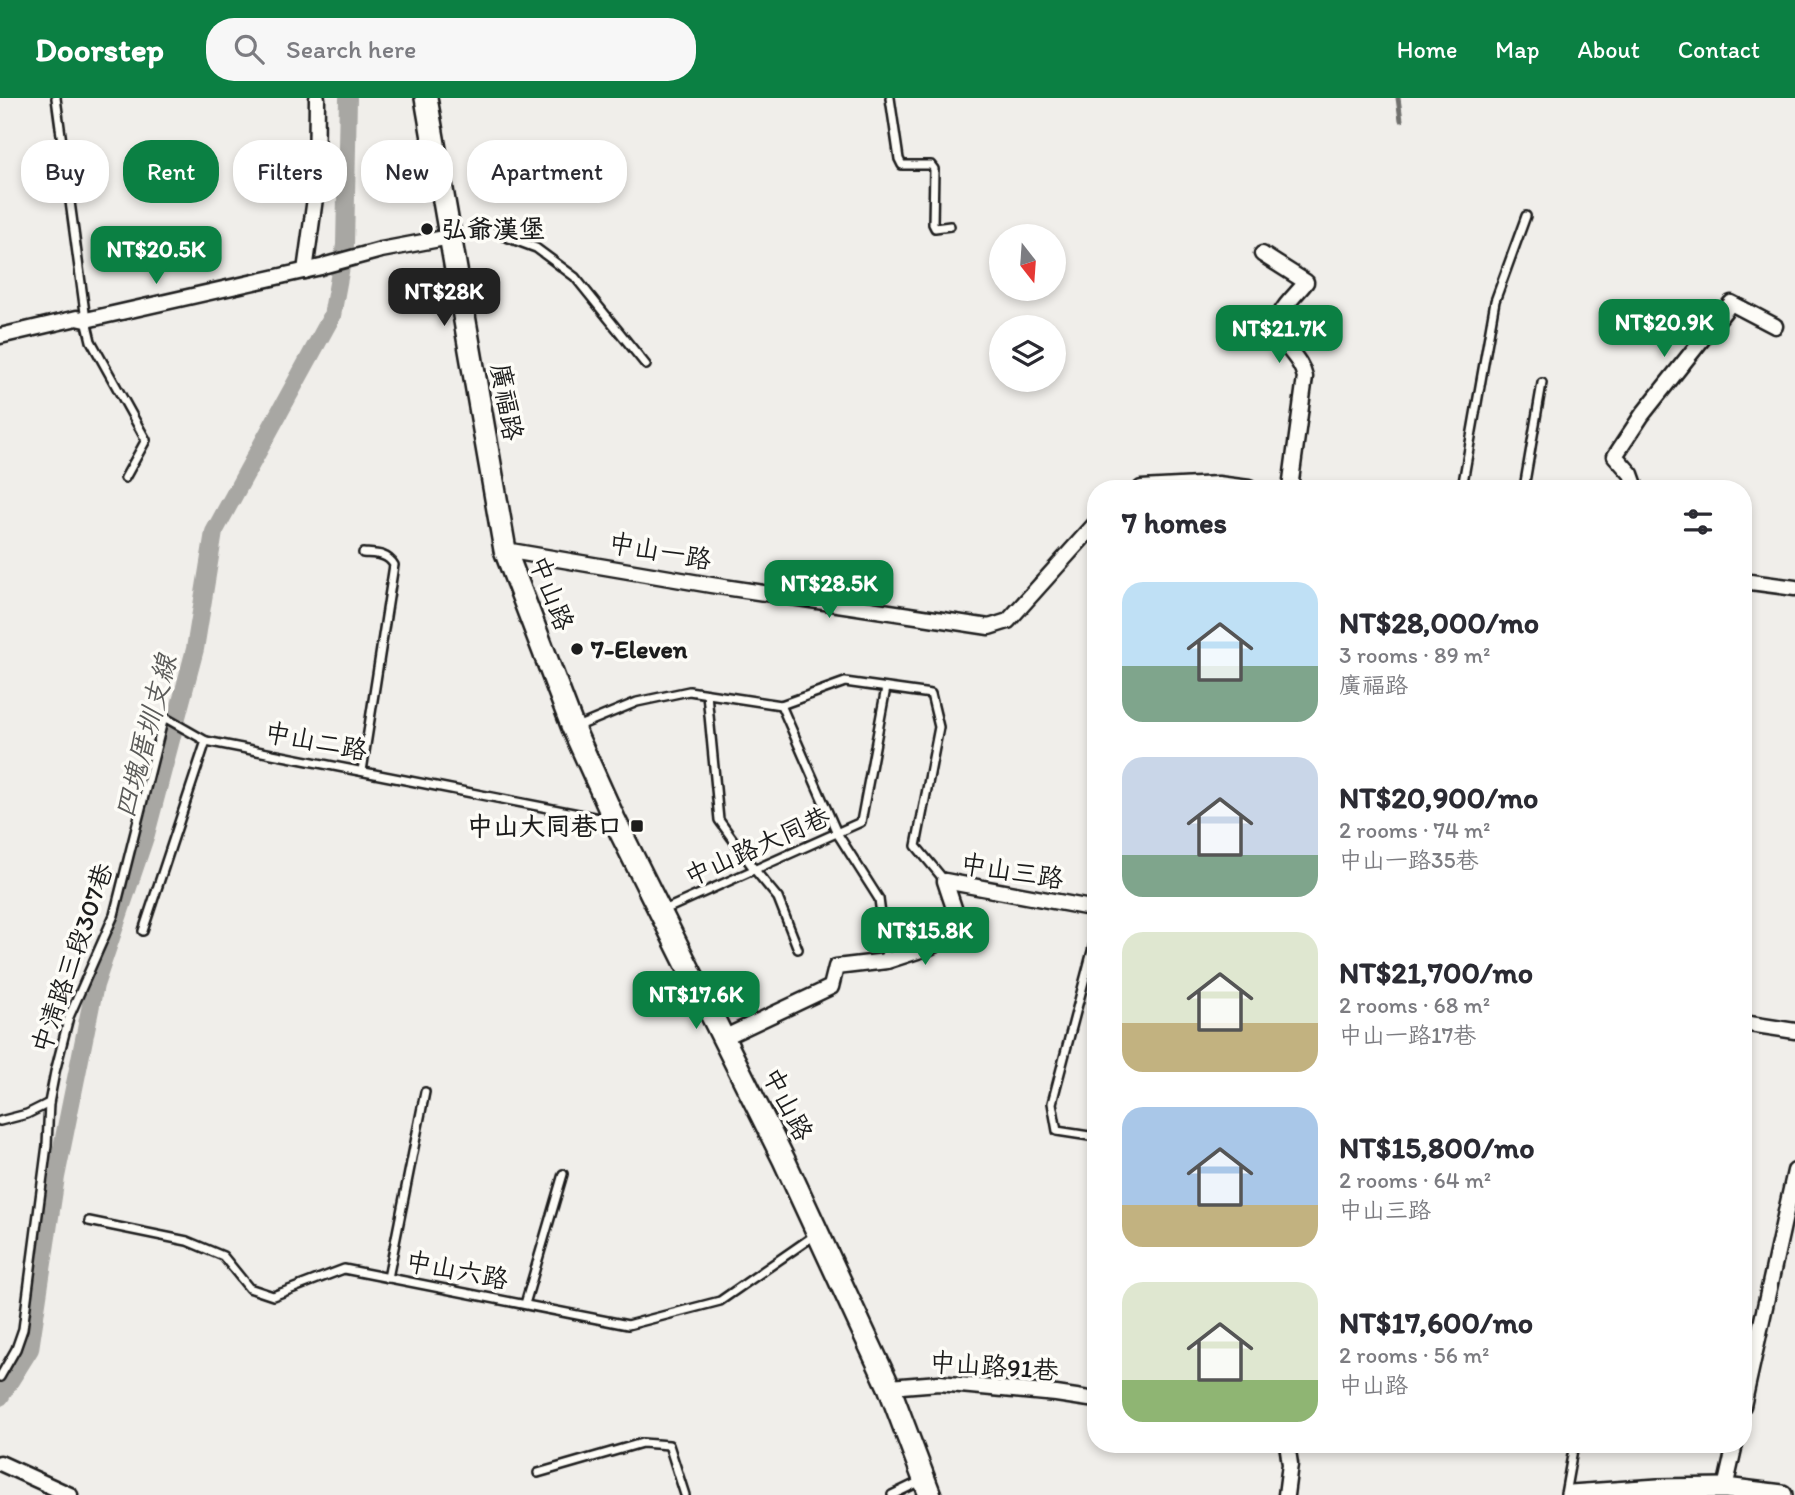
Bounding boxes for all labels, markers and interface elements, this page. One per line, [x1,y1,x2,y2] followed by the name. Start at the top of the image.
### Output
[206,18,696,81] search box
[35,30,164,69] text: Doorstep
[230,30,268,68] icon: search
[286,33,416,65] text: Search here
[1397,35,1457,64] text: Home
[1495,35,1539,64] text: Map
[1577,35,1640,64] text: About
[1678,35,1760,64] text: Contact
[21,140,109,203] chip: Buy
[123,140,219,203] chip: Rent
[233,140,347,203] chip: Filters
[361,140,453,203] chip: New
[467,140,627,203] chip: Apartment
[441,213,545,245] place label: 弘爺漢堡
[419,221,435,237] marker: 弘爺漢堡
[989,224,1066,301] north arrow
[989,224,1066,392] map controls
[84,226,228,286] pin: NT$20.5K
[107,235,205,263] text: NT$20.5K
[387,268,501,328] pin: NT$28K
[404,277,484,305] text: NT$28K
[1592,300,1736,359] pin: NT$20.9K
[1207,306,1351,365] pin: NT$21.7K
[1615,308,1713,336] text: NT$20.9K
[1232,314,1326,342] text: NT$21.7K
[989,315,1066,392] button: layers
[484,361,530,443] street label: 廣福路
[1679,503,1717,541] icon: filters
[1122,504,1227,541] text: 7 homes
[606,526,714,576] street label: 中山一路
[523,551,581,635] street label: 中山路
[757,560,901,620] pin: NT$28.5K
[780,569,878,597] text: NT$28.5K
[1339,604,1539,641] text: NT$28,000/mo
[1178,610,1262,694] icon: home
[590,633,688,665] place label: 7-Eleven
[569,641,585,657] marker: 7-Eleven
[1339,641,1490,669] text: 3 rooms · 89 m²
[107,649,184,822] water label: 四塊厝圳支線
[1339,671,1408,699] text: 廣福路
[262,715,370,767] street label: 中山二路
[1339,779,1538,816] text: NT$20,900/mo
[1178,785,1262,869] icon: home
[679,800,835,892] street label: 中山路大同巷
[467,810,623,842] place label: 中山大同巷口
[1339,816,1491,844] text: 2 rooms · 74 m²
[629,818,645,834] marker: 中山大同巷口
[1339,846,1479,874] text: 中山一路35巷
[958,847,1066,895] street label: 中山三路
[24,859,120,1057] street label: 中清路三段307巷
[853,908,997,967] pin: NT$15.8K
[877,916,973,944] text: NT$15.8K
[1339,954,1533,991] text: NT$21,700/mo
[1178,960,1262,1044] icon: home
[624,972,768,1031] pin: NT$17.6K
[649,980,743,1008] text: NT$17.6K
[1339,991,1490,1019] text: 2 rooms · 68 m²
[1339,1021,1476,1049] text: 中山一路17巷
[756,1062,820,1146] street label: 中山路
[1339,1129,1535,1166] text: NT$15,800/mo
[1178,1135,1262,1219] icon: home
[1339,1166,1491,1194] text: 2 rooms · 64 m²
[1339,1196,1431,1224] text: 中山三路
[403,1244,511,1296] street label: 中山六路
[1339,1304,1533,1341] text: NT$17,600/mo
[1178,1310,1262,1394] icon: home
[1339,1341,1490,1369] text: 2 rooms · 56 m²
[928,1346,1060,1386] street label: 中山路91巷
[1339,1371,1408,1399] text: 中山路

